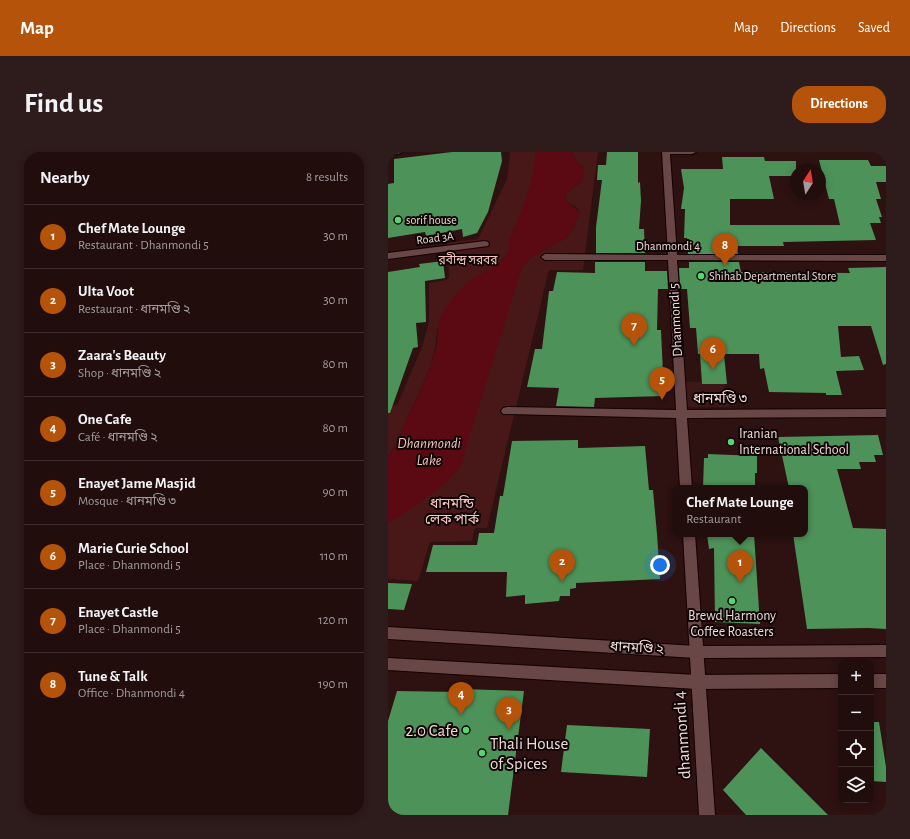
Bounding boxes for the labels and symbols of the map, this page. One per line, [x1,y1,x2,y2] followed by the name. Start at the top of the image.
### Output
[790,164,826,200] north arrow
[406,214,457,226] place label: sorif house
[393,215,403,225] marker: sorif house
[416,230,455,246] street label: Road 3A
[712,233,738,266] pin: 8
[636,240,700,252] street label: Dhanmondi 4
[438,252,498,266] park label: রবীন্দ্র সরবর
[709,270,836,282] place label: Shihab Departmental Store
[696,271,706,281] marker: Shihab Departmental Store
[667,283,685,357] street label: Dhanmondi 5
[621,313,647,346] pin: 7
[700,337,726,370] pin: 6
[649,367,675,400] pin: 5
[693,390,747,406] street label: ধানমণ্ডি ৩
[739,427,849,457] place label: Iranian International School
[397,436,461,468] water label: Dhanmondi Lake
[726,437,736,447] marker: Iranian International School
[425,495,480,527] park label: ধানমন্ডি লেক পার্ক
[549,549,575,582] pin: 2
[727,550,753,583] pin: 1
[650,555,670,575] your location
[727,596,737,606] marker: Brewd Harmony Coffee Roasters
[688,609,776,639] place label: Brewd Harmony Coffee Roasters
[610,638,665,656] street label: ধানমণ্ডি ২
[448,682,474,715] pin: 4
[670,690,694,780] street label: dhanmondi 4
[496,697,522,730] pin: 3
[405,722,458,739] place label: 2.0 Cafe
[461,725,471,735] marker: 2.0 Cafe
[490,735,569,772] place label: Thali House of Spices
[477,748,487,758] marker: Thali House of Spices

